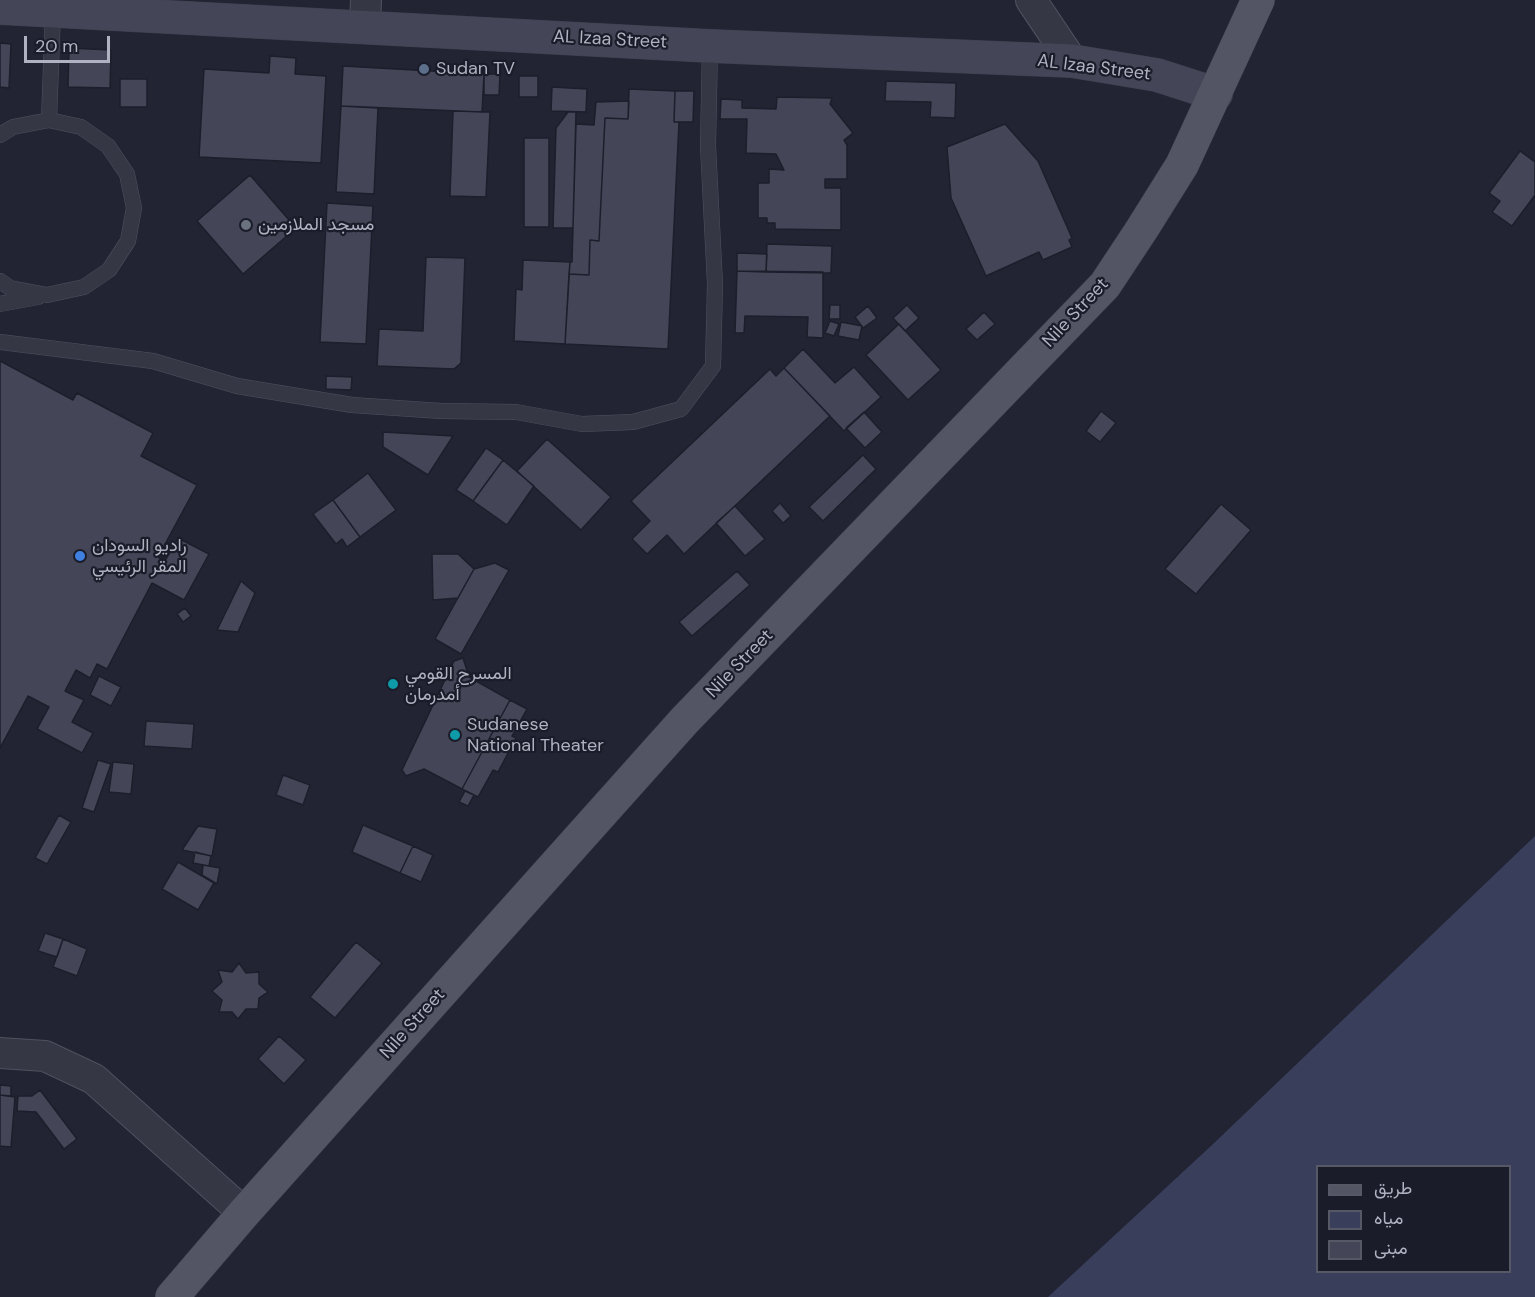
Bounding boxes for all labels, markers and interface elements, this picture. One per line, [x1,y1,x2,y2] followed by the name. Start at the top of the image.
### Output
[27,24,112,62] scale bar
[552,26,668,54] street label: AL Izaa Street
[35,34,78,58] text: 20 m
[1036,50,1152,86] street label: AL Izaa Street
[436,58,515,80] place label: Sudan TV
[417,62,431,76] marker: Sudan TV
[258,214,374,236] place label: مسجد الملازمين
[239,218,253,232] marker: مسجد الملازمين
[1039,274,1113,352] street label: Nile Street
[92,535,187,578] place label: راديو السودان المقر الرئيسي
[73,549,87,563] marker: راديو السودان المقر الرئيسي
[702,625,778,703] street label: Nile Street
[405,663,512,706] place label: المسرح القومي أمدرمان
[386,677,400,691] marker: المسرح القومي أمدرمان
[467,714,604,756] place label: Sudanese National Theater
[448,728,462,742] marker: Sudanese National Theater
[376,985,450,1063] street label: Nile Street
[1316,1165,1511,1273] legend
[1374,1176,1412,1200] text: طريق
[1374,1206,1403,1230] text: مياه
[1374,1236,1408,1260] text: مبنى

